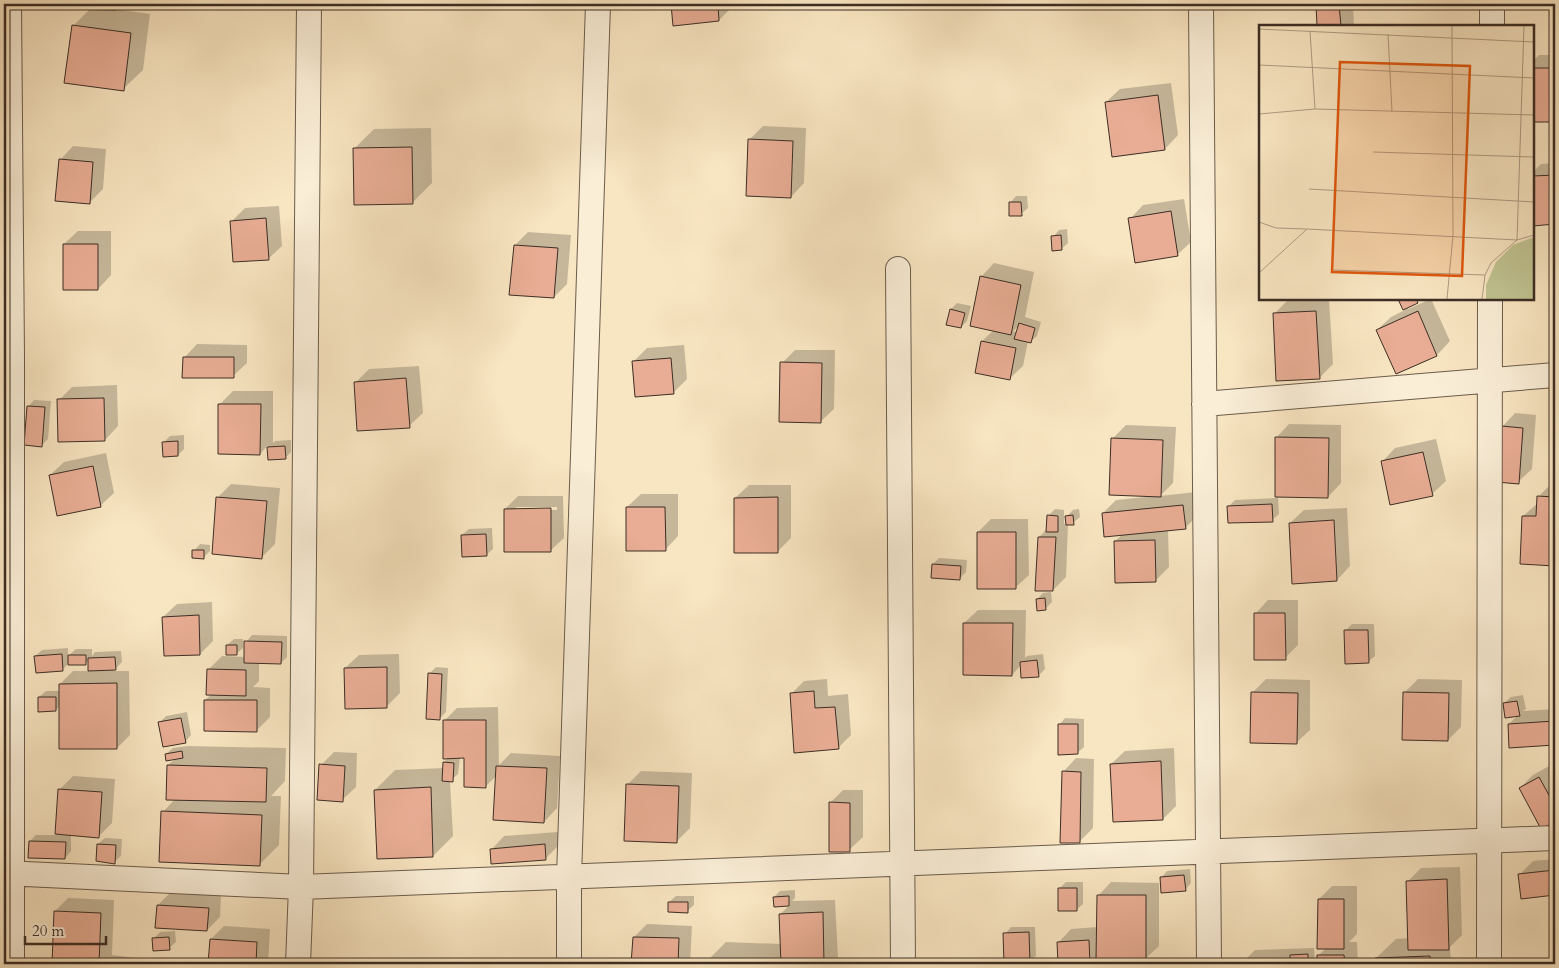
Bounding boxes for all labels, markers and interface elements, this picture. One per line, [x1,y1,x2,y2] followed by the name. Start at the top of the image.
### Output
[1259,25,1534,300] inset map
[25,913,106,945] scale bar
[32,921,64,941] text: 20 m

